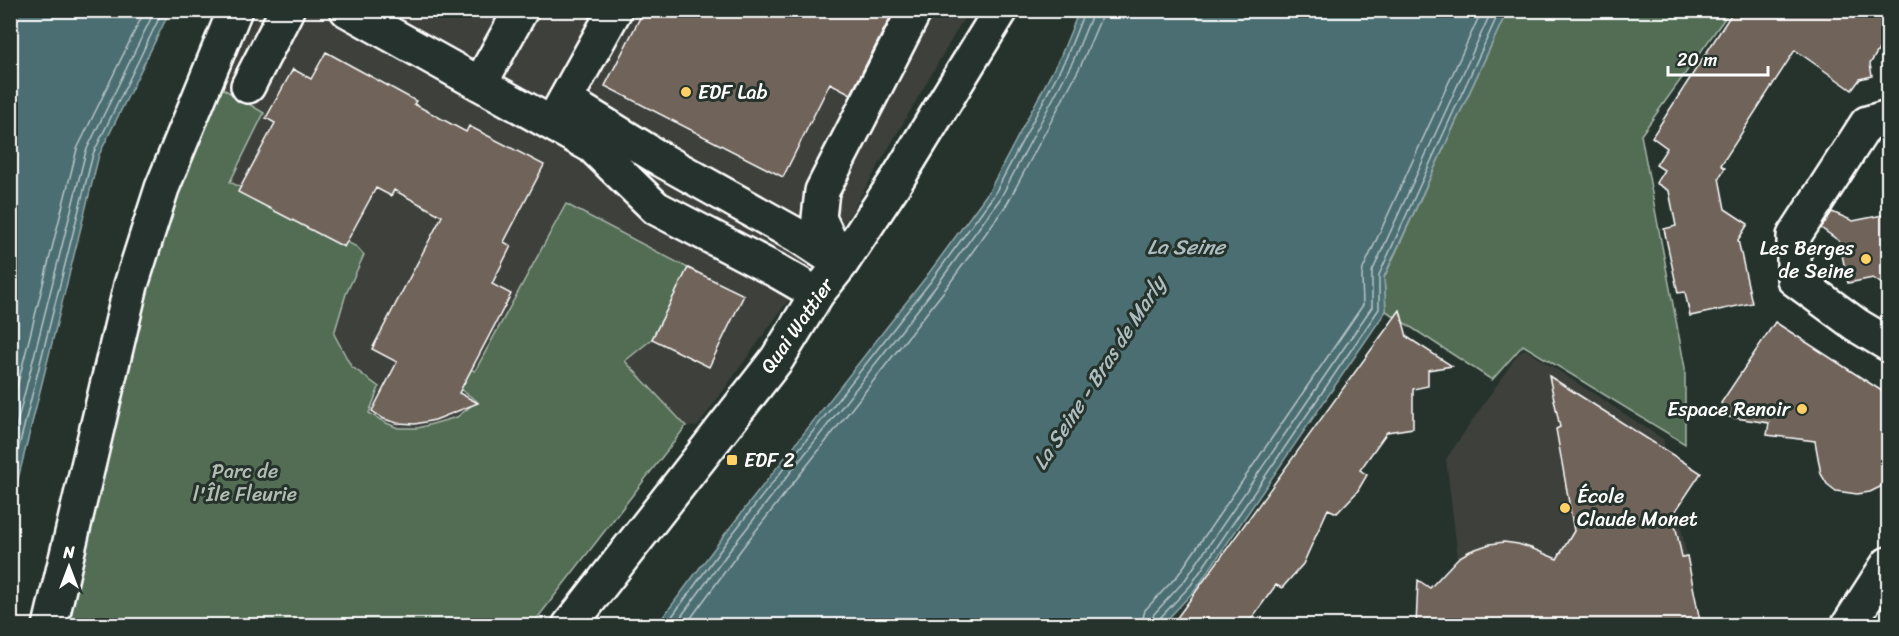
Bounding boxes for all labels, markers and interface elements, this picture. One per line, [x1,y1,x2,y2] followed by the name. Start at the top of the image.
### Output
[1668,39,1768,77] scale bar
[1677,44,1717,76] text: 20 m
[698,75,767,110] place label: EDF Lab
[679,85,693,99] marker: EDF Lab
[1147,228,1227,266] water label: La Seine
[1760,231,1855,289] place label: Les Berges de Seine
[1859,252,1873,266] marker: Les Berges de Seine
[1022,266,1178,478] water label: La Seine - Bras de Marly
[751,269,844,381] street label: Quai Wattier
[1667,392,1792,427] place label: Espace Renoir
[1795,402,1809,416] marker: Espace Renoir
[744,443,795,478] place label: EDF 2
[725,453,739,467] marker: EDF 2
[193,454,297,512] park label: Parc de l'Île Fleurie
[1577,479,1698,537] place label: École Claude Monet
[1558,501,1572,515] marker: École Claude Monet
[39,537,99,597] north arrow
[62,538,75,567] text: N

